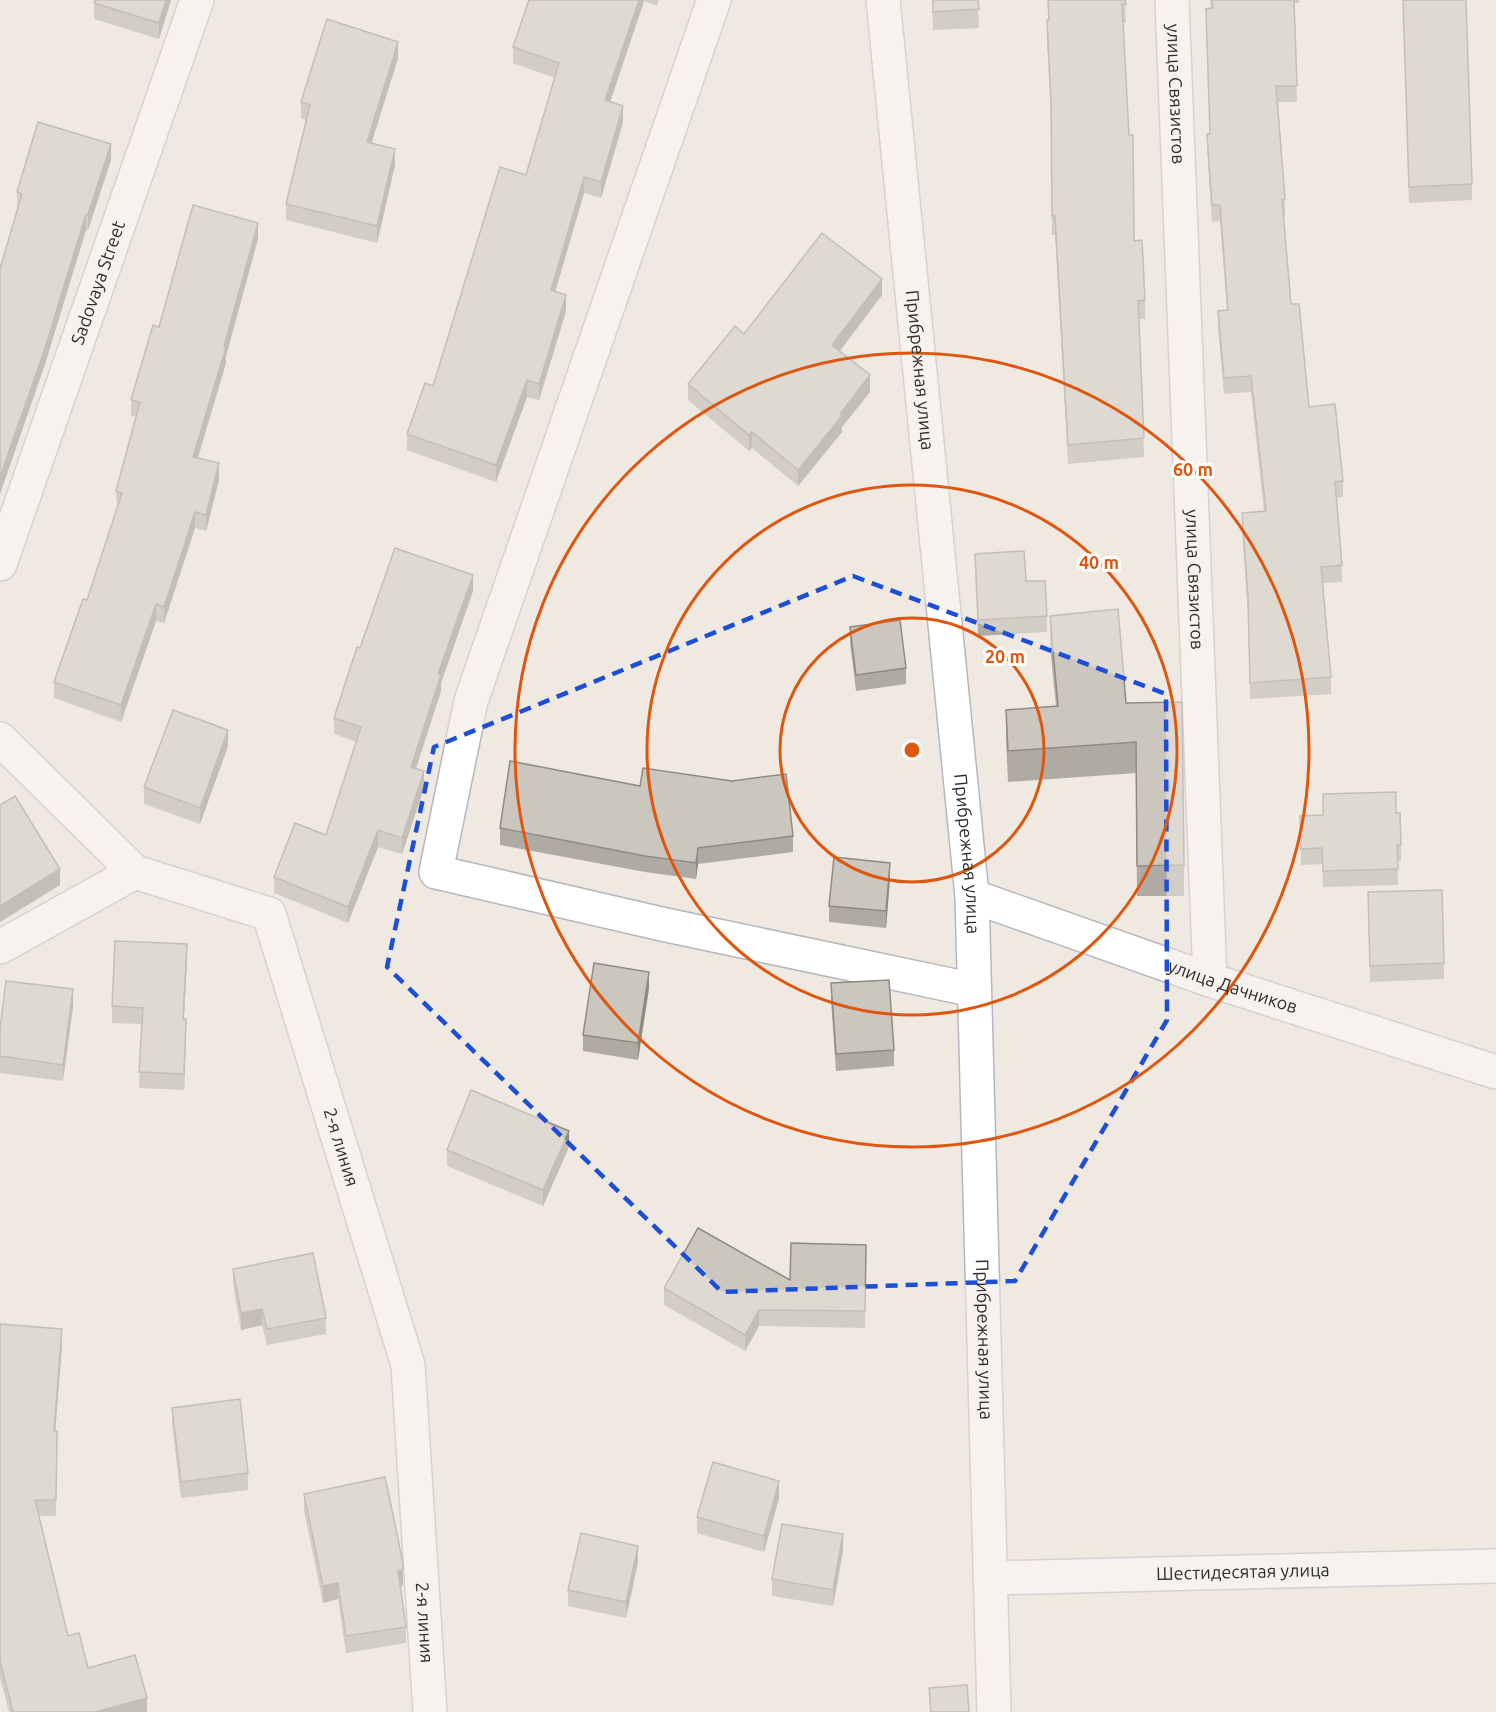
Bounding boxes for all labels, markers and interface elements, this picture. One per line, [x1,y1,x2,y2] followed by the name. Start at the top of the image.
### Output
[1164,23,1189,164] street label: улица Связистов
[66,218,128,347] street label: Sadovaya Street
[903,289,939,451] street label: Прибрежная улица
[1173,459,1213,479] text: 60 m
[1183,509,1208,650] street label: улица Связистов
[1079,552,1119,572] text: 40 m
[985,646,1025,666] text: 20 m
[902,740,922,760] centre of rings
[951,773,984,934] street label: Прибрежная улица
[1166,955,1300,1017] street label: улица Дачников
[320,1105,363,1189] street label: 2-я линия
[973,1259,997,1420] street label: Прибрежная улица
[1156,1559,1330,1583] street label: Шестидесятая улица
[413,1581,438,1664] street label: 2-я линия

